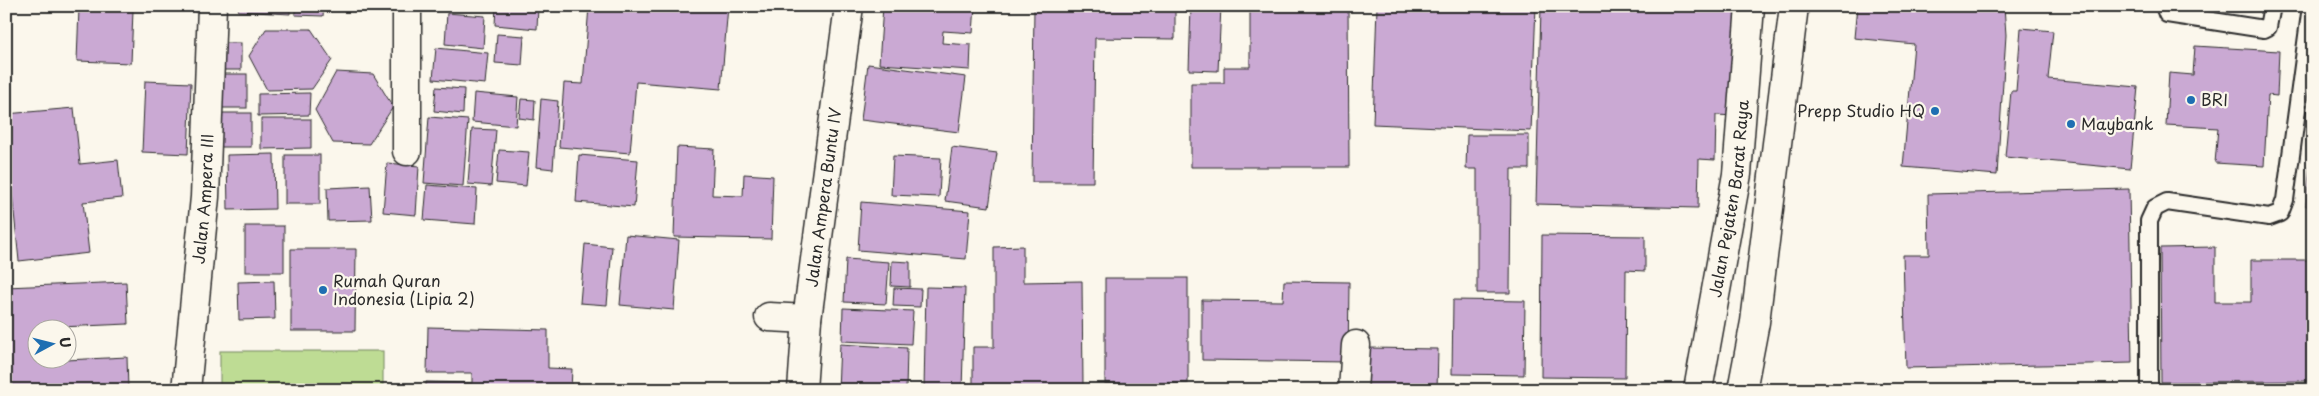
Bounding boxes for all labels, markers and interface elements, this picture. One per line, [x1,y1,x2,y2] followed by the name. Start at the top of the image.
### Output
[2201,87,2228,111] place label: BRI
[2185,94,2197,106] marker: BRI
[1702,98,1754,299] street label: Jalan Pejaten Barat Raya
[1797,98,1925,122] place label: Prepp Studio HQ
[1929,105,1941,117] marker: Prepp Studio HQ
[798,106,846,288] street label: Jalan Ampera Buntu IV
[2081,111,2154,135] place label: Maybank
[2065,118,2077,130] marker: Maybank
[185,133,218,265] street label: Jalan Ampera III
[333,268,475,310] place label: Rumah Quran Indonesia (Lipia 2)
[317,284,329,296] marker: Rumah Quran Indonesia (Lipia 2)
[28,318,78,368] north arrow
[54,336,76,349] text: U

